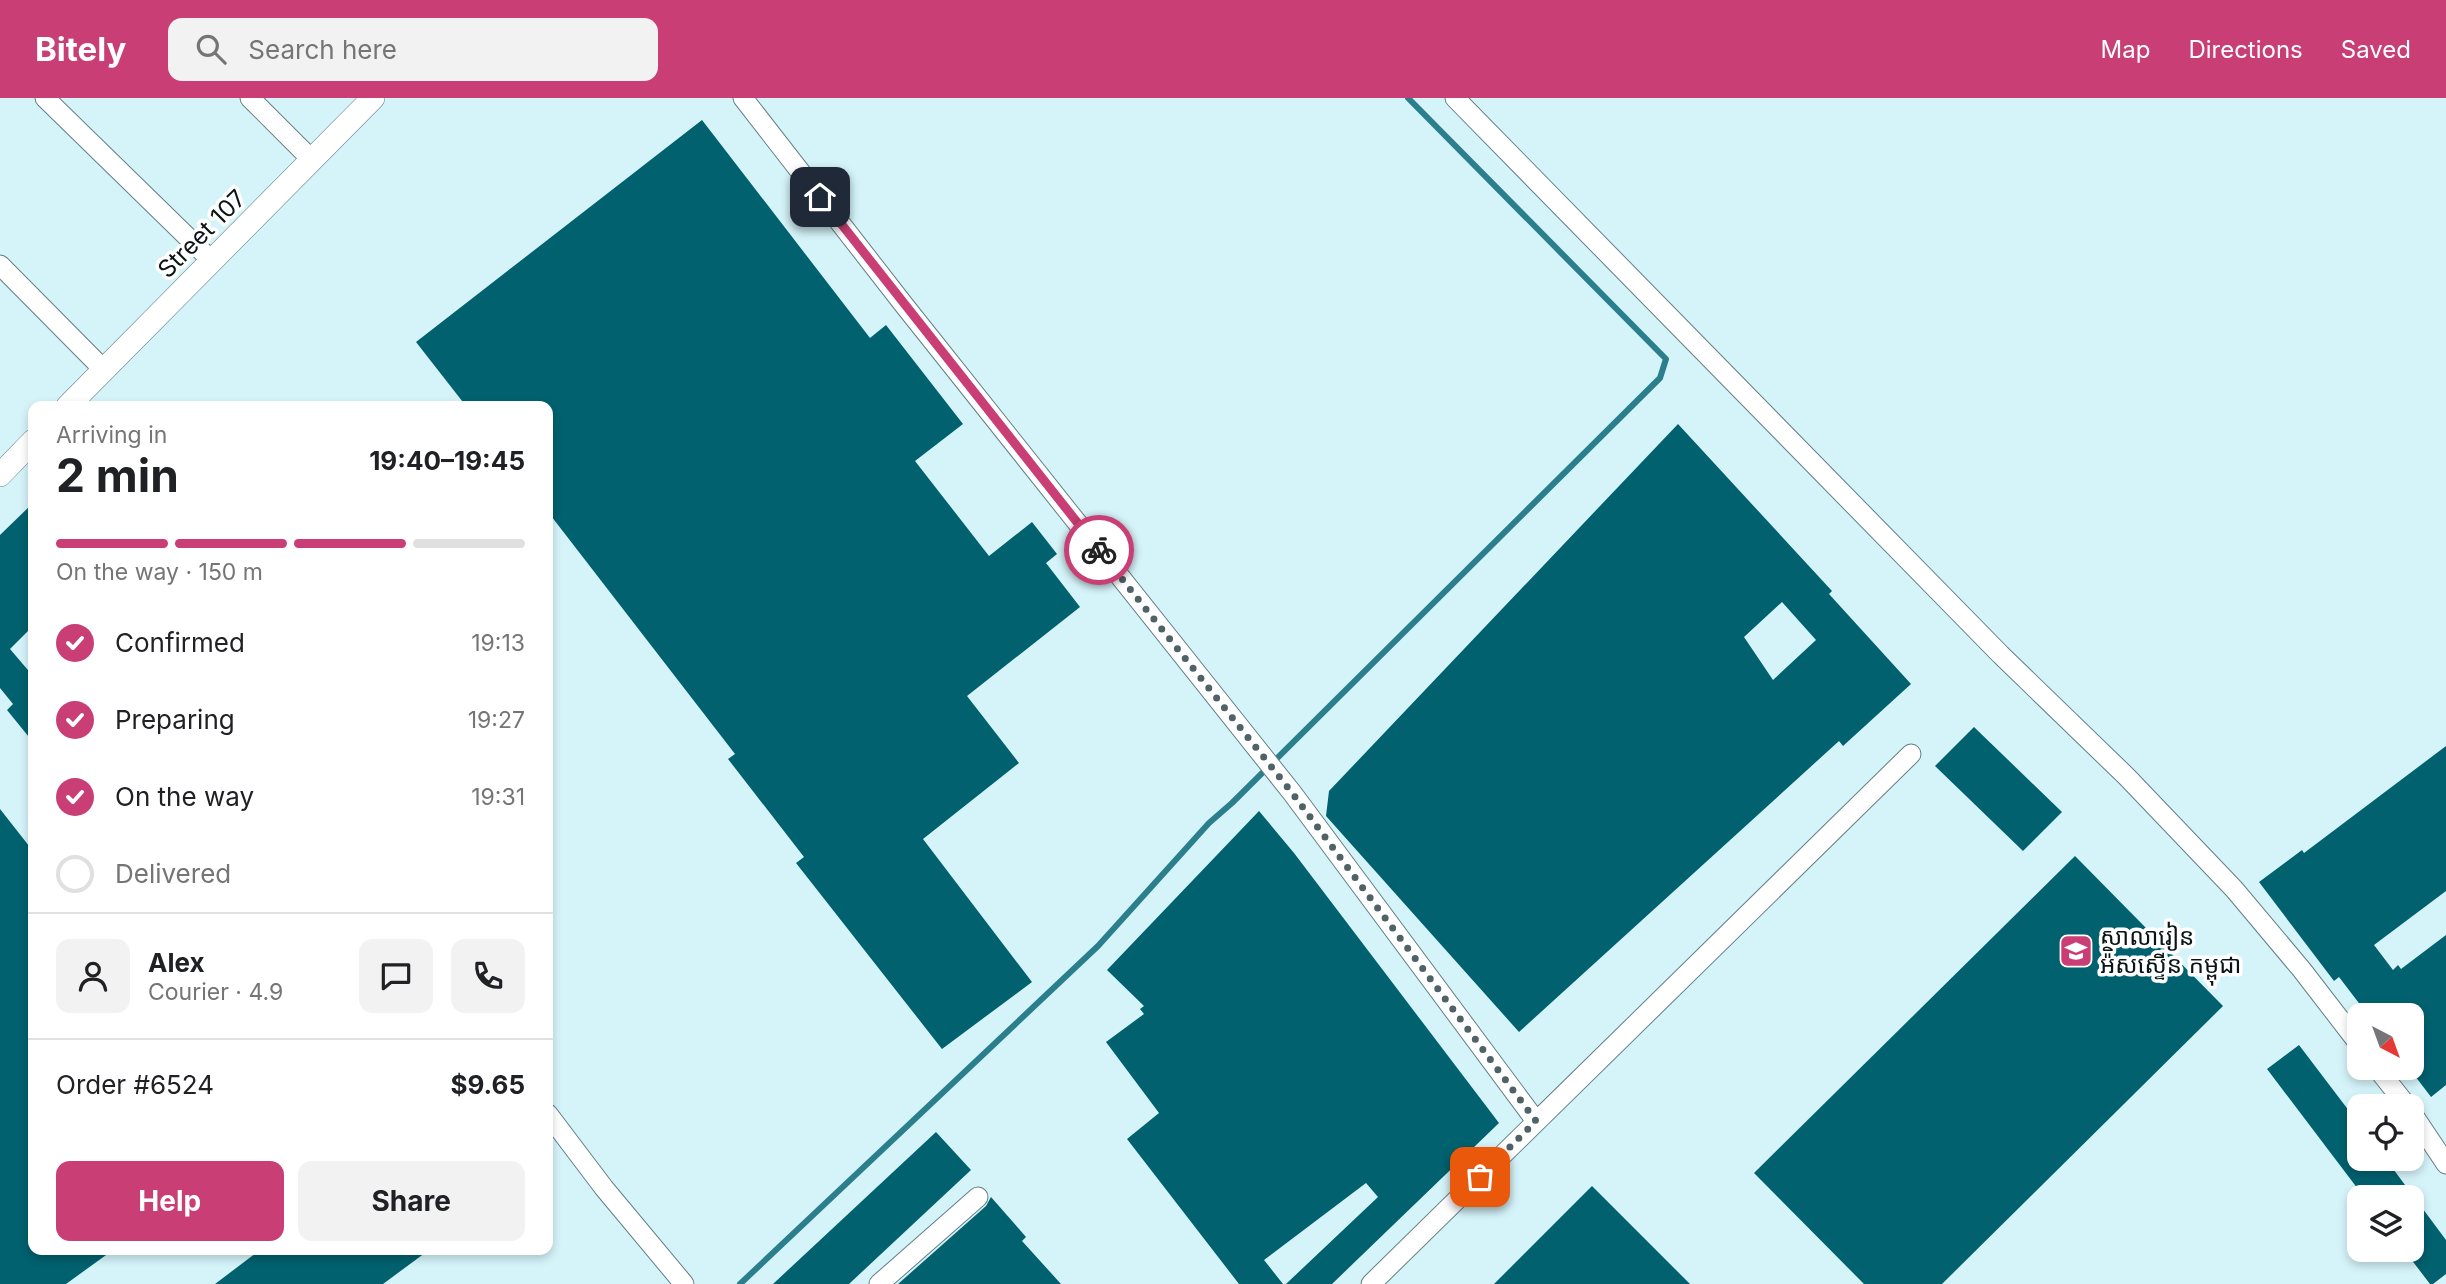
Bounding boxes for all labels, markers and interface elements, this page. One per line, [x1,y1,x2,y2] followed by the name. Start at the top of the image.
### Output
[168,18,658,81] search box
[35,29,126,69] text: Bitely
[192,30,230,68] icon: search
[248,34,397,65] text: Search here
[2101,35,2150,64] text: Map
[2188,35,2303,64] text: Directions
[2341,35,2411,64] text: Saved
[790,167,850,227] pin
[801,178,839,216] icon: home
[152,184,252,284] street label: Street 107
[56,421,167,449] text: Arriving in
[369,445,525,476] text: 19:40–19:45
[56,447,179,503] text: 2 min
[1064,515,1134,585] courier
[1080,531,1118,569] icon: bike
[56,558,263,586] text: On the way · 150 m
[56,624,94,662] icon: check
[115,627,245,658] text: Confirmed
[471,629,525,657] text: 19:13
[56,701,94,739] icon: check
[115,704,235,735] text: Preparing
[468,706,525,734] text: 19:27
[56,778,94,816] icon: check
[115,781,254,812] text: On the way
[471,783,525,811] text: 19:31
[115,858,231,889] text: Delivered
[2100,921,2241,986] place label: សាលារៀន អ៉ិសស្ទើន កម្ពុជា
[2057,932,2095,970] school or university icon: សាលារៀន អ៉ិសស្ទើន កម្ពុជា
[56,939,130,1013] button: person
[359,939,433,1013] button: chat
[451,939,525,1013] button: phone
[148,947,205,978] text: Alex
[148,978,283,1006] text: Courier · 4.9
[2347,1003,2424,1080] north arrow
[2347,1003,2424,1262] map controls
[56,1069,214,1100] text: Order #6524
[450,1069,525,1100] text: $9.65
[2347,1094,2424,1171] button: locate
[1450,1147,1510,1207] pin
[1461,1158,1499,1196] icon: bag
[56,1161,284,1241] button: Help
[298,1161,525,1241] button: Share
[2347,1185,2424,1262] button: layers

